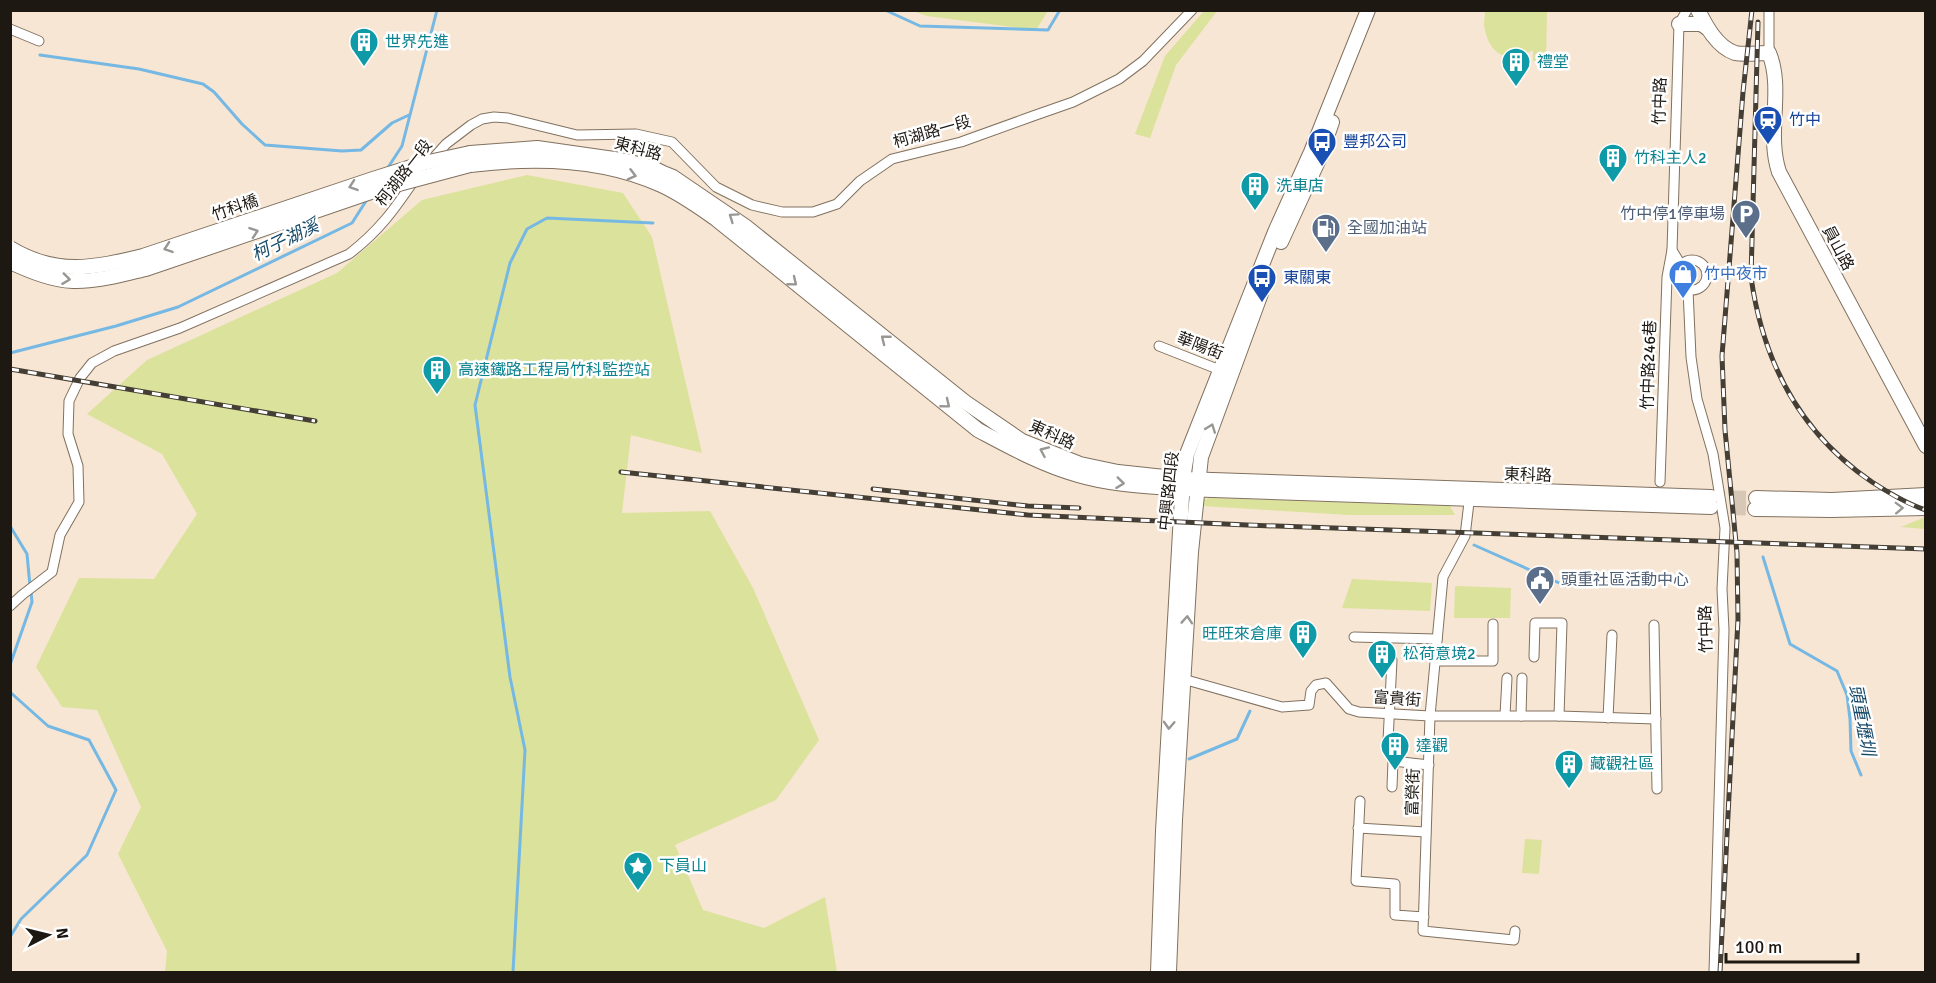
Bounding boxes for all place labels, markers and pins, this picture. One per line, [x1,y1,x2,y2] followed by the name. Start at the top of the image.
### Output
[348,26,380,68] building icon: 世界先進
[385,32,449,52] place label: 世界先進
[1500,46,1532,88] building icon: 禮堂
[1537,52,1569,72] place label: 禮堂
[1752,104,1784,146] station icon: 竹中
[1789,110,1821,130] place label: 竹中
[1306,126,1338,168] bus stop icon: 豐邦公司
[1343,132,1407,152] place label: 豐邦公司
[1597,142,1629,184] building icon: 竹科主人2
[1634,148,1707,168] place label: 竹科主人2
[1239,170,1271,212] building icon: 洗車店
[1276,176,1324,196] place label: 洗車店
[1730,198,1762,240] parking icon: 竹中停1停車場
[1620,204,1725,224] place label: 竹中停1停車場
[1310,212,1342,254] fuel station icon: 全國加油站
[1347,218,1427,238] place label: 全國加油站
[1667,258,1699,300] shop icon: 竹中夜市
[1246,262,1278,304] bus stop icon: 東關東
[1704,264,1768,284] place label: 竹中夜市
[1283,268,1331,288] place label: 東關東
[421,354,453,396] building icon: 高速鐵路工程局竹科監控站
[458,360,650,380] place label: 高速鐵路工程局竹科監控站
[1524,564,1556,606] public building icon: 頭重社區活動中心
[1561,570,1689,590] place label: 頭重社區活動中心
[1287,618,1319,660] building icon: 旺旺來倉庫
[1202,624,1282,644] place label: 旺旺來倉庫
[1366,638,1398,680] building icon: 松荷意境2
[1403,644,1476,664] place label: 松荷意境2
[1379,730,1411,772] building icon: 達觀
[1416,736,1448,756] place label: 達觀
[1553,748,1585,790] building icon: 藏觀社區
[1590,754,1654,774] place label: 藏觀社區
[622,850,654,892] place icon: 下員山
[659,856,707,876] place label: 下員山

